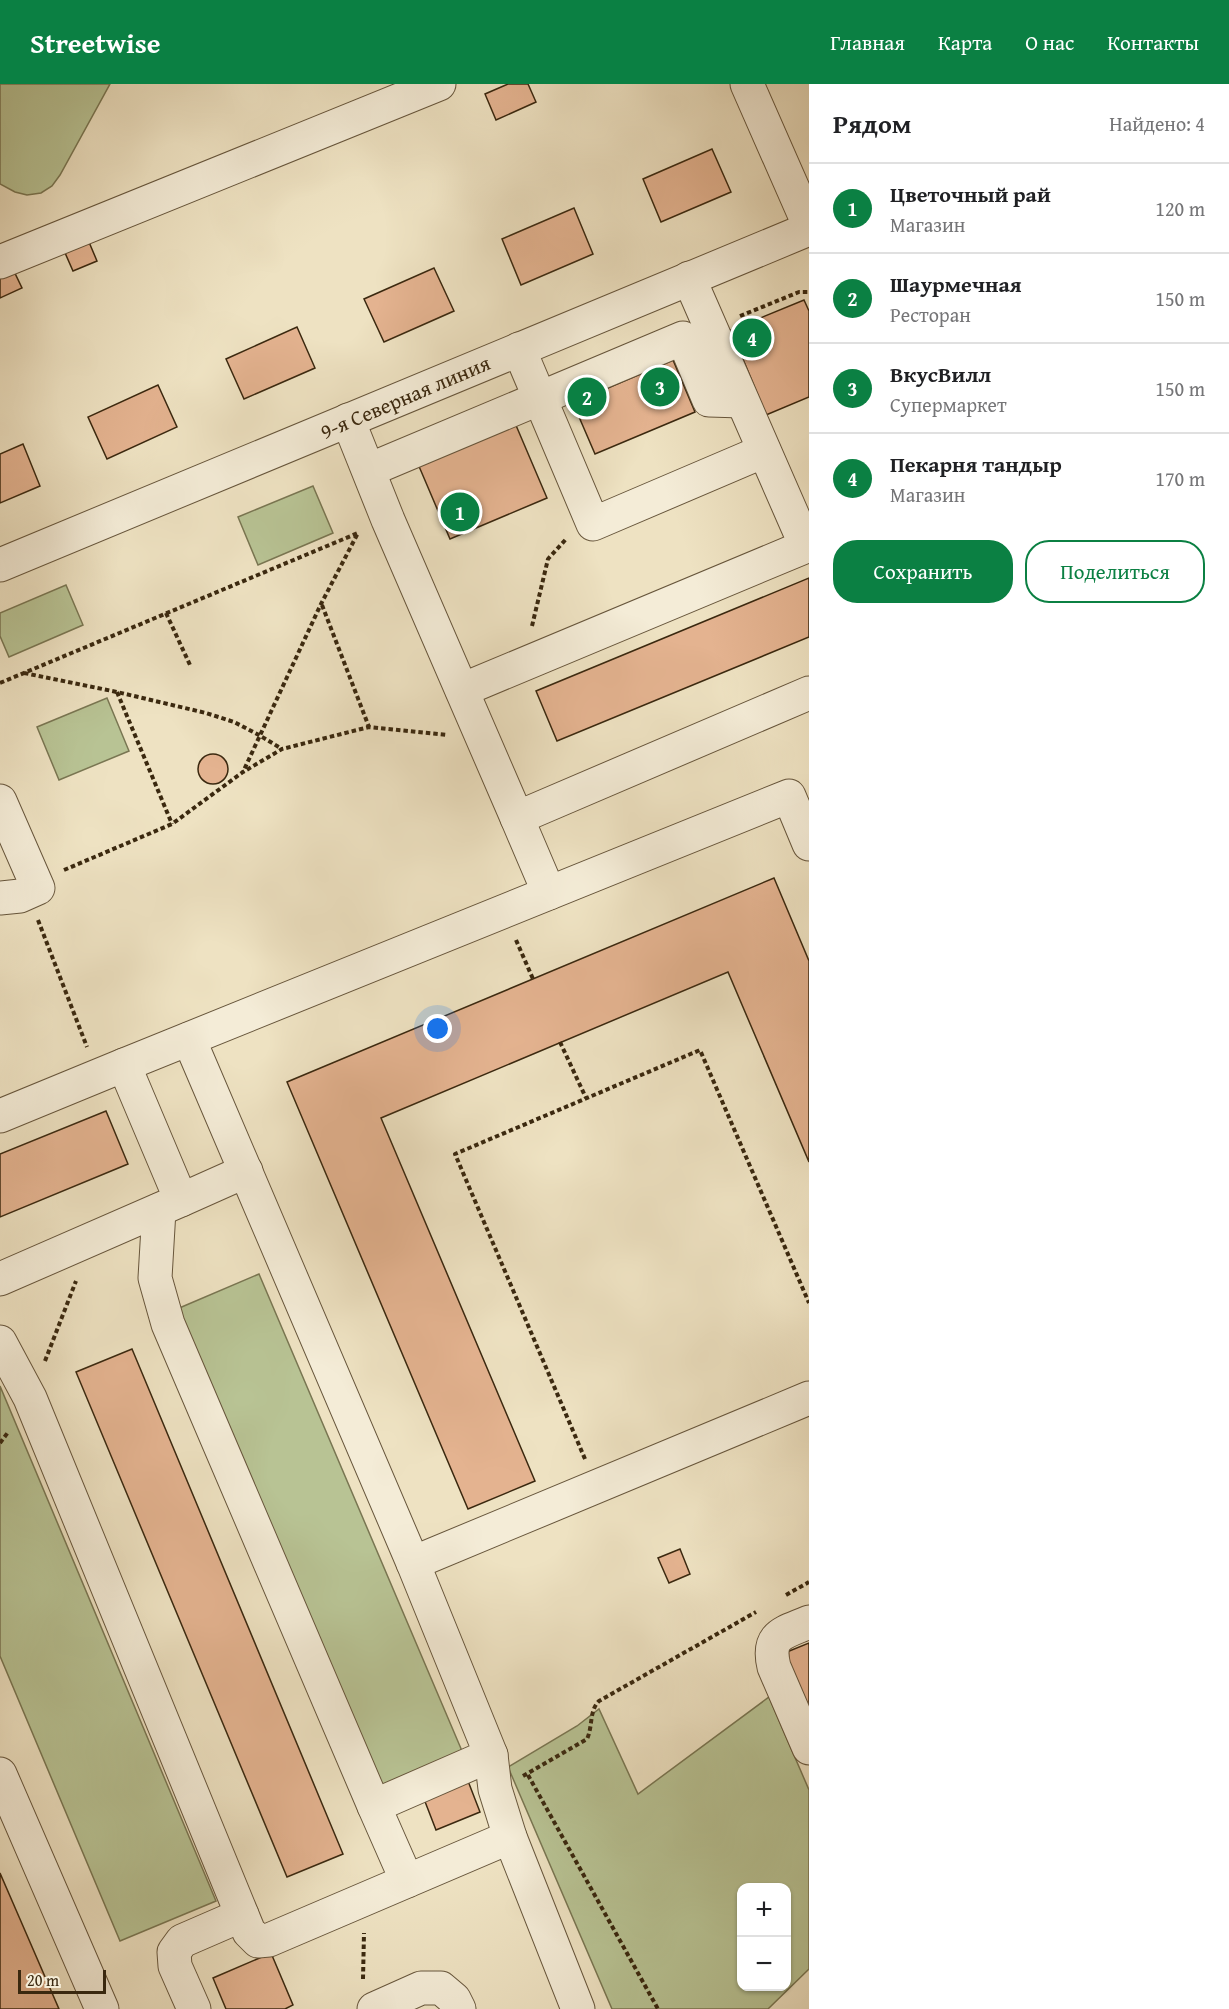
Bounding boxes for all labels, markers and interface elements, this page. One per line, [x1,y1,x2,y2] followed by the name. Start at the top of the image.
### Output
[30,22,160,63] text: Streetwise
[830,27,905,58] text: Главная
[938,27,992,58] text: Карта
[1025,27,1074,58] text: О нас
[1107,27,1199,58] text: Контакты
[833,104,911,143] text: Рядом
[1109,109,1205,138] text: Найдено: 4
[890,178,1051,210] text: Цветочный рай
[847,194,858,223] text: 1
[1155,194,1205,223] text: 120 m
[890,210,965,239] text: Магазин
[890,268,1021,300] text: Шаурмечная
[847,284,858,313] text: 2
[1155,284,1205,313] text: 150 m
[890,300,971,329] text: Ресторан
[732,316,771,360] pin: 4
[315,347,495,447] street label: 9-я Северная линия
[890,358,991,390] text: ВкусВилл
[640,364,680,410] pin: 3
[568,374,606,420] pin: 2
[847,374,858,403] text: 3
[1155,374,1205,403] text: 150 m
[890,390,1007,419] text: Супермаркет
[890,448,1062,480] text: Пекарня тандыр
[847,464,858,493] text: 4
[1155,464,1205,493] text: 170 m
[890,480,965,509] text: Магазин
[440,490,480,534] pin: 1
[833,540,1013,603] button: Сохранить
[1025,540,1205,603] button: Поделиться
[423,1014,452,1043] your location
[737,1883,791,1991] map controls
[737,1883,791,1937] button: +
[737,1937,791,1991] button: −
[18,1967,106,1994] scale bar
[27,1968,59,1992] text: 20 m

